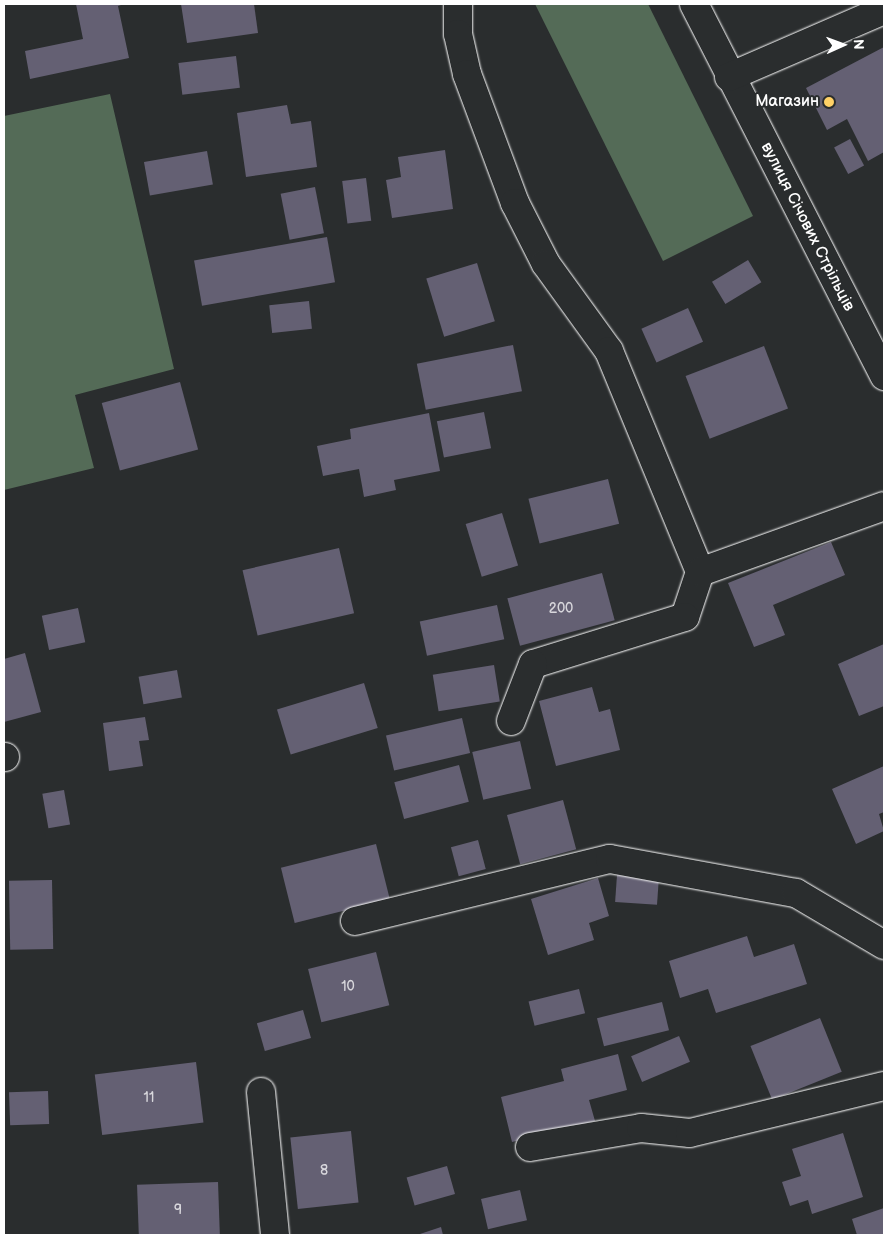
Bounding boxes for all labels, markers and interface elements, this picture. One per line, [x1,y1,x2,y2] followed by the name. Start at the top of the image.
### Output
[818,20,868,70] north arrow
[850,39,867,50] text: N
[755,92,819,112] place label: Магазин
[823,96,835,108] marker: Магазин
[756,140,858,314] street label: вулиця Січових Стрільців
[549,601,573,617] house number: 200
[341,979,355,995] house number: 10
[144,1090,154,1106] house number: 11
[320,1163,328,1179] house number: 8
[174,1202,182,1218] house number: 9

